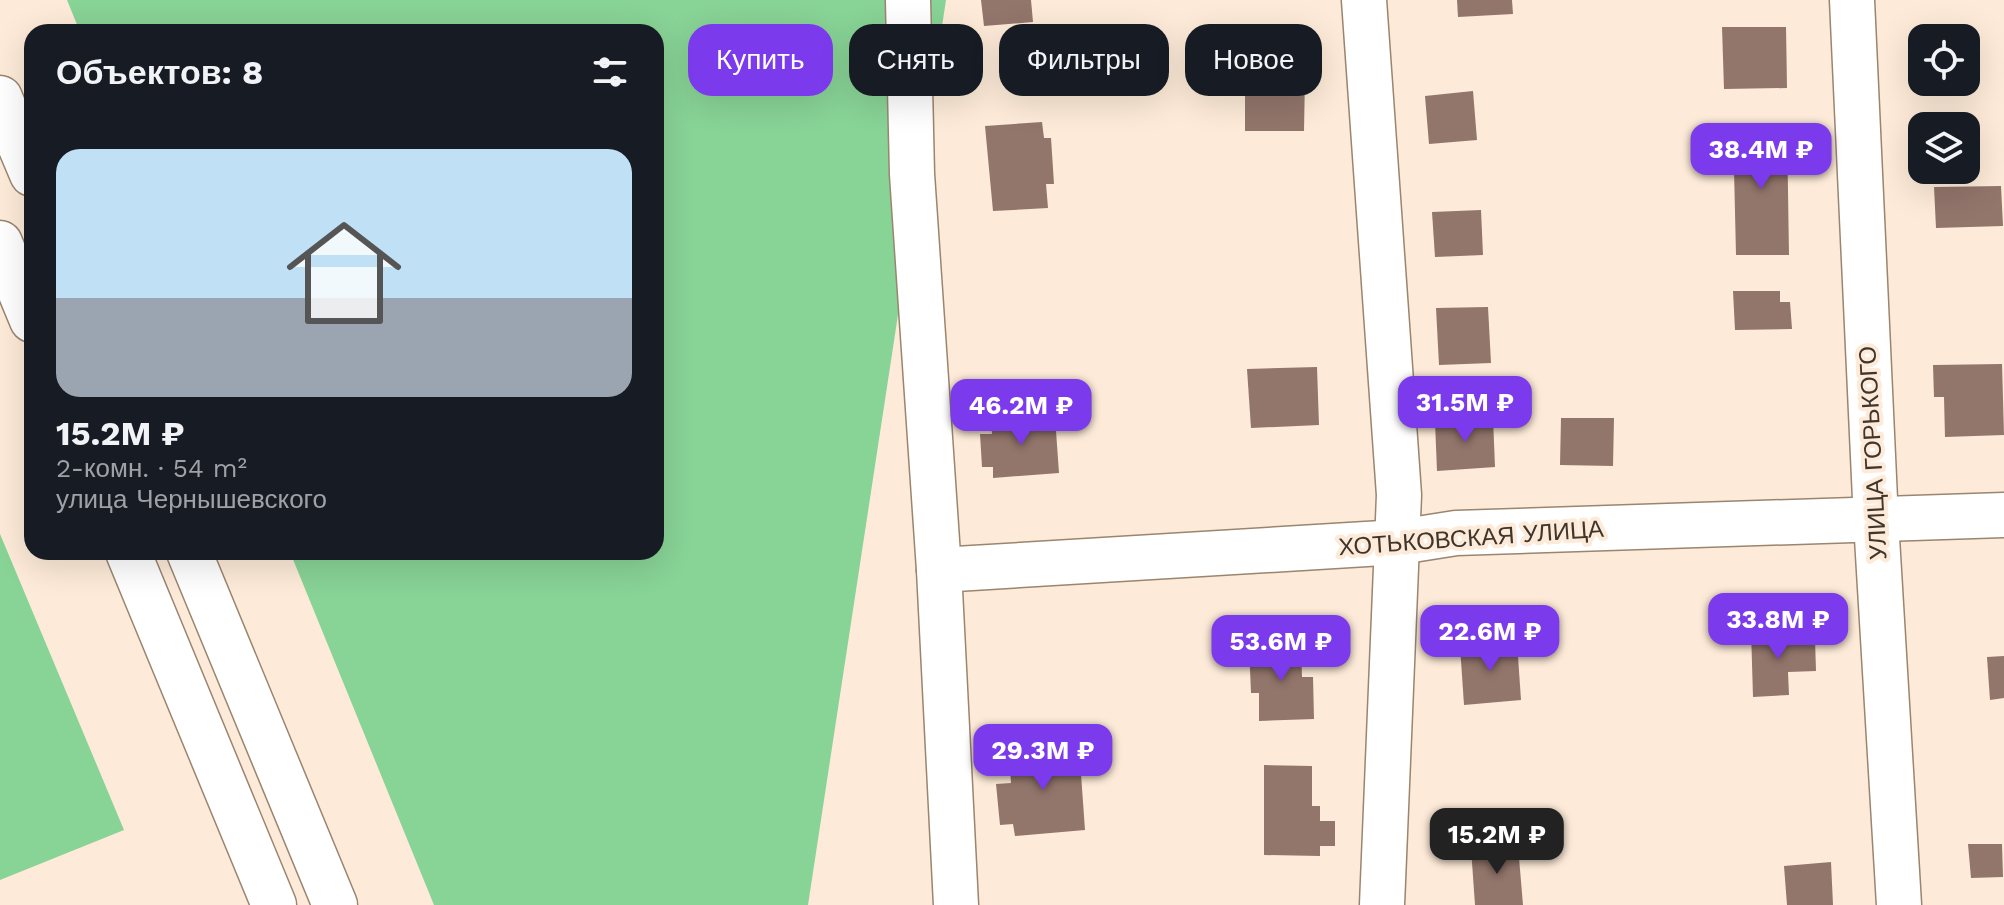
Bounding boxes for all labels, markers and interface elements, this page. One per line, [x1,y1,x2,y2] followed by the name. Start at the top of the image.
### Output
[688,24,833,96] chip: Купить
[849,24,983,96] chip: Снять
[999,24,1169,96] chip: Фильтры
[1185,24,1322,96] chip: Новое
[1908,24,1980,184] map controls
[1908,24,1980,96] button: locate
[588,50,632,94] icon: filters
[56,52,263,92] text: Объектов: 8
[1908,112,1980,184] button: layers
[1687,123,1835,191] pin: 38.4M ₽
[1709,134,1813,164] text: 38.4M ₽
[272,201,416,345] icon: home
[1853,345,1893,561] street label: УЛИЦА ГОРЬКОГО
[1391,376,1539,444] pin: 31.5M ₽
[947,379,1095,447] pin: 46.2M ₽
[1416,387,1514,417] text: 31.5M ₽
[969,390,1073,420] text: 46.2M ₽
[56,413,185,453] text: 15.2M ₽
[56,453,247,483] text: 2-комн. · 54 m²
[56,484,327,514] text: улица Чернышевского
[1337,515,1605,561] street label: ХОТЬКОВСКАЯ УЛИЦА
[1704,593,1852,661] pin: 33.8M ₽
[1726,604,1830,634] text: 33.8M ₽
[1416,605,1564,673] pin: 22.6M ₽
[1207,615,1355,683] pin: 53.6M ₽
[1438,616,1542,646] text: 22.6M ₽
[1230,626,1332,656] text: 53.6M ₽
[969,724,1117,792] pin: 29.3M ₽
[991,735,1095,765] text: 29.3M ₽
[1423,808,1571,876] pin: 15.2M ₽
[1448,819,1546,849] text: 15.2M ₽

